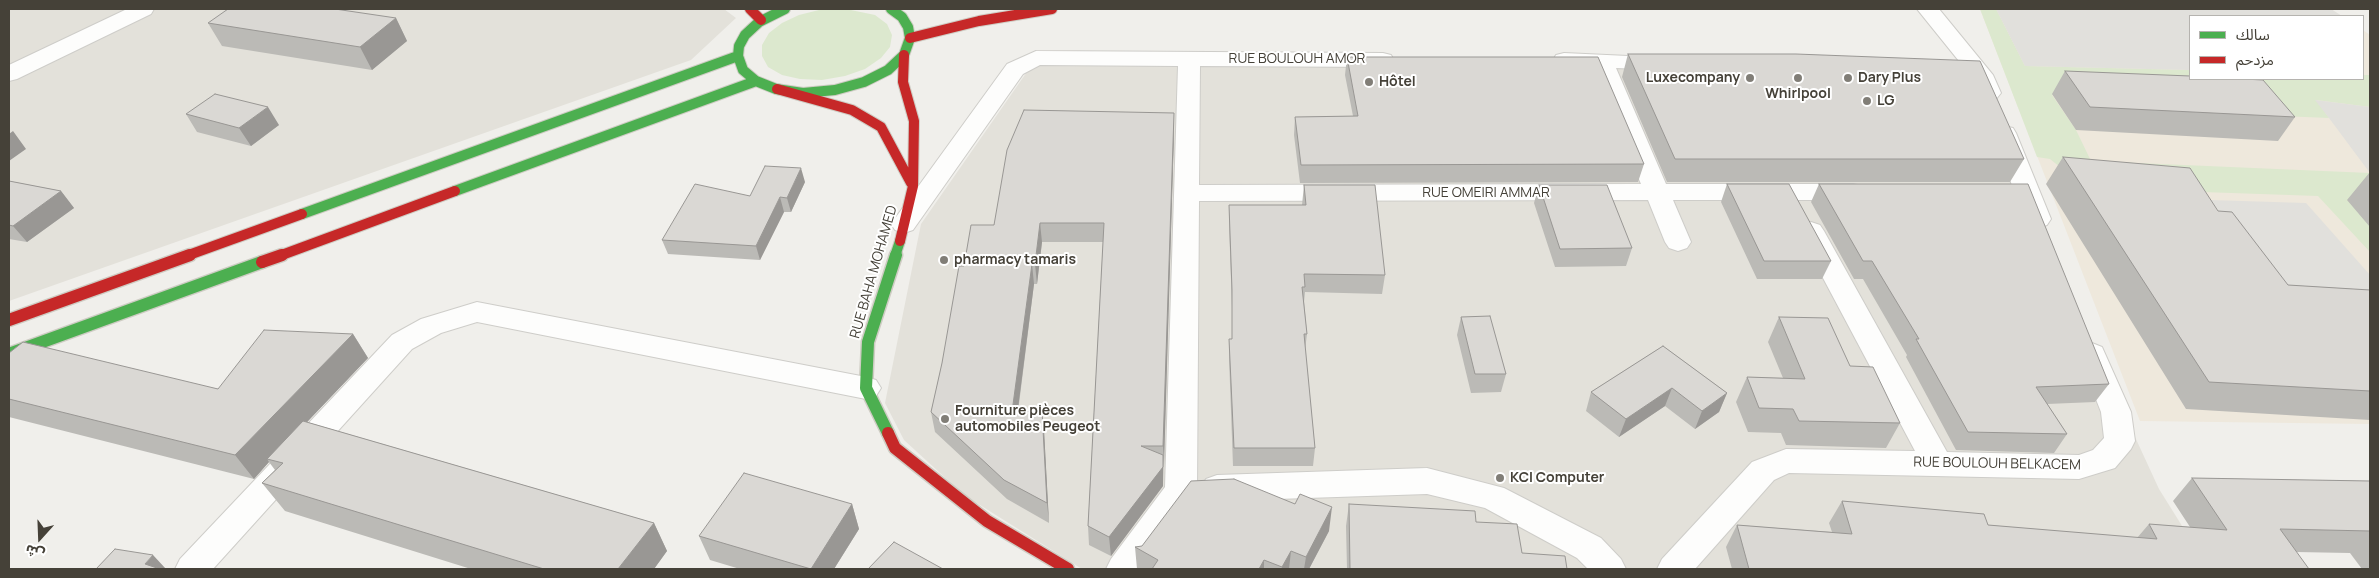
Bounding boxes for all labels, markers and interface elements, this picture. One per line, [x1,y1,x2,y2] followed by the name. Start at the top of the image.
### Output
[2189,15,2364,80] legend
[2236,24,2270,45] text: سالك
[2236,49,2274,70] text: مزدحم
[1229,51,1365,67] street label: RUE BOULOUH AMOR
[1646,70,1740,86] place label: Luxecompany
[1858,70,1921,86] place label: Dary Plus
[1744,72,1756,84] marker: Luxecompany
[1792,72,1804,84] marker: Whirlpool
[1842,72,1854,84] marker: Dary Plus
[1379,74,1416,90] place label: Hôtel
[1363,76,1375,88] marker: Hôtel
[1765,86,1831,102] place label: Whirlpool
[1877,93,1894,109] place label: LG
[1861,95,1873,107] marker: LG
[1422,185,1550,201] street label: RUE OMEIRI AMMAR
[847,204,901,340] street label: RUE BAHA MOHAMED
[954,252,1076,268] place label: pharmacy tamaris
[938,254,950,266] marker: pharmacy tamaris
[955,403,1100,436] place label: Fourniture pièces automobiles Peugeot
[939,413,951,425] marker: Fourniture pièces automobiles Peugeot
[1913,454,2081,474] street label: RUE BOULOUH BELKACEM
[1510,470,1604,486] place label: KCI Computer
[1494,472,1506,484] marker: KCI Computer
[15,513,65,563] north arrow
[22,540,47,565] text: ش

